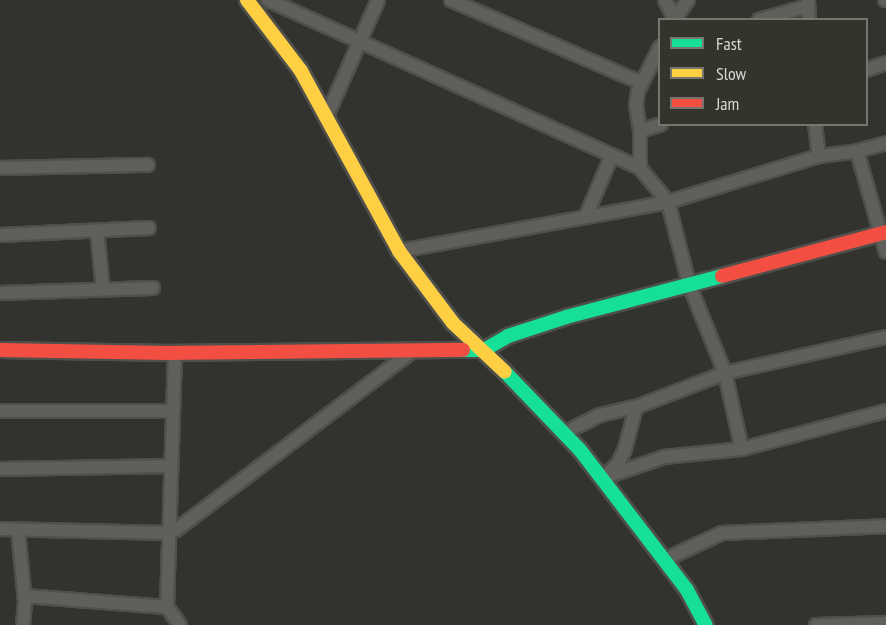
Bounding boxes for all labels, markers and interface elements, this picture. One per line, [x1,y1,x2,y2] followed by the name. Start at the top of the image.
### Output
[658,18,868,126] legend
[716,32,742,55] text: Fast
[716,62,746,85] text: Slow
[716,92,739,115] text: Jam

